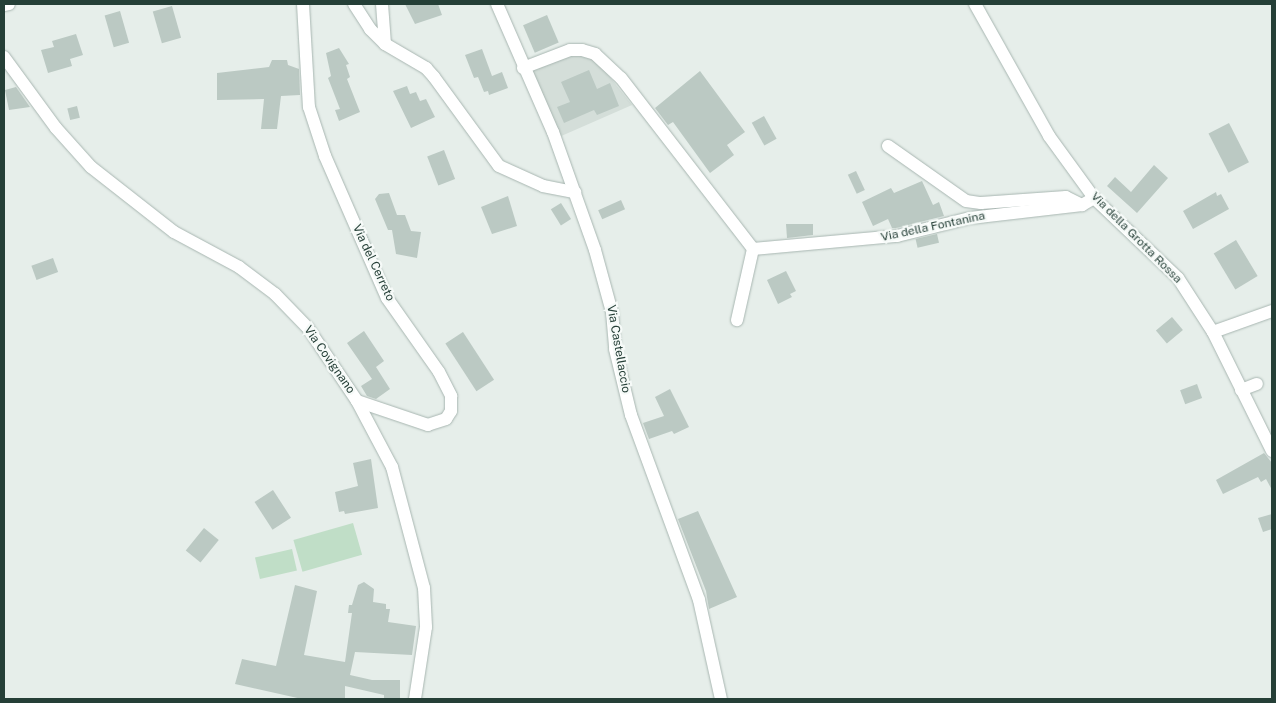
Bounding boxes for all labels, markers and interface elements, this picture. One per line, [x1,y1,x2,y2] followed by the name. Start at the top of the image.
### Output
[1088,190,1184,286] street label: Via della Grotta Rossa
[880,209,986,245] street label: Via della Fontanina
[349,222,397,304] street label: Via del Cerreto
[603,304,633,394] street label: Via Castellaccio
[300,323,358,397] street label: Via Covignano

